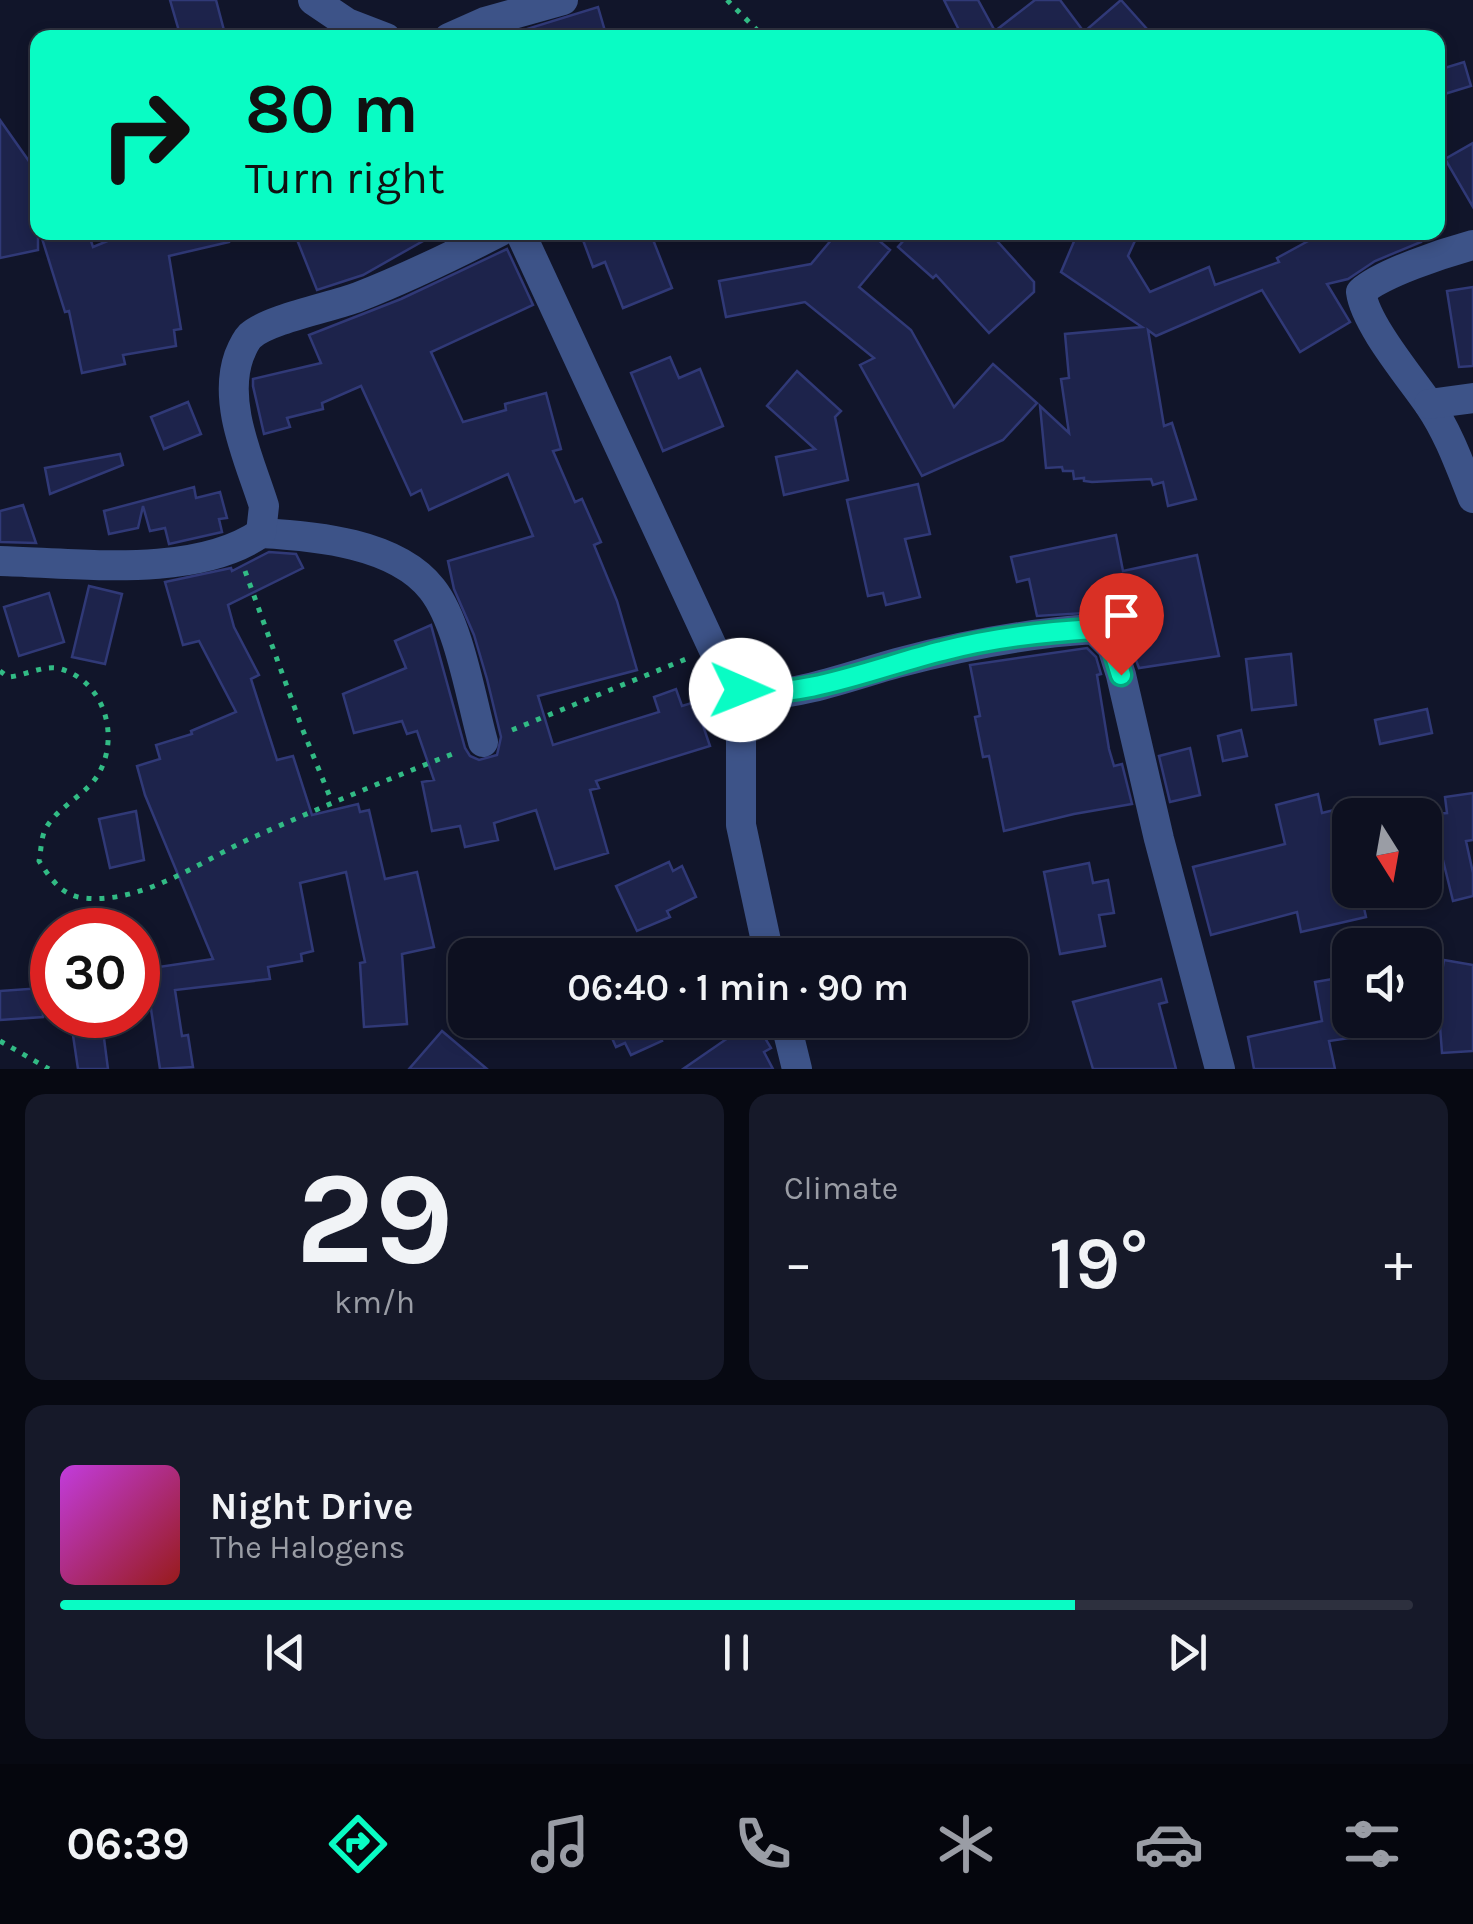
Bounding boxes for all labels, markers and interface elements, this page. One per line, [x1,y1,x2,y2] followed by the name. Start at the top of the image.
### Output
[245,68,419,150] text: 80 m
[80,70,210,200] icon: right
[245,152,445,204] text: Turn right
[1079,573,1164,676] pin
[1094,588,1149,643] icon: arrive
[689,638,793,742] position arrow
[1332,798,1442,908] north arrow
[1332,798,1442,1038] map controls
[30,908,160,1038] speed limit sign: 30
[1332,928,1442,1038] button: sound
[567,965,909,1010] text: 06:40 · 1 min · 90 m
[296,1143,453,1295] text: 29
[784,1170,898,1207] text: Climate
[1049,1219,1148,1307] text: 19°
[784,1231,813,1295] text: −
[1384,1231,1413,1295] text: +
[334,1284,415,1321] text: km/h
[210,1484,413,1529] text: Night Drive
[210,1529,405,1566] text: The Halogens
[258,1625,313,1680] icon: previous
[709,1625,764,1680] icon: pause
[1160,1625,1215,1680] icon: next
[323,1809,393,1879] icon: directions
[525,1809,595,1879] icon: music
[728,1809,798,1879] icon: phone
[931,1809,1001,1879] icon: climate
[1134,1809,1204,1879] icon: car
[1337,1809,1407,1879] icon: filters
[66,1818,190,1870] text: 06:39

